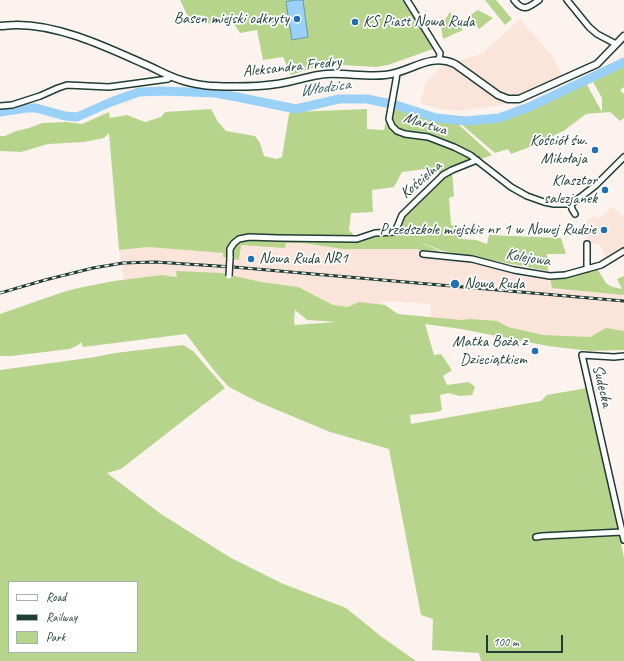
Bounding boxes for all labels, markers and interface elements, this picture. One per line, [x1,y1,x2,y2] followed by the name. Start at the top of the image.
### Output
[174,9,289,29] place label: Basen miejski odkryty
[363,12,474,32] place label: KS Piast Nowa Ruda
[292,14,302,24] marker: Basen miejski odkryty
[350,17,360,27] marker: KS Piast Nowa Ruda
[242,52,342,82] street label: Aleksandra Fredry
[299,74,351,102] water label: Włodzica
[401,108,449,140] street label: Martwa
[530,131,587,169] place label: Kościół św. Mikołaja
[590,145,600,155] marker: Kościół św. Mikołaja
[396,157,446,203] street label: Kościelna
[544,171,597,209] place label: Klasztor salezjanek
[600,185,610,195] marker: Klasztor salezjanek
[379,220,596,240] place label: Przedszkole miejskie nr 1 w Nowej Rudzie
[599,225,609,235] marker: Przedszkole miejskie nr 1 w Nowej Rudzie
[504,245,552,271] street label: Kolejowa
[259,249,348,269] place label: Nowa Ruda NR1
[246,254,256,264] marker: Nowa Ruda NR1
[464,274,524,294] place label: Nowa Ruda
[449,278,461,290] marker: Nowa Ruda
[452,332,527,370] place label: Matka Boża z Dzieciątkiem
[530,346,540,356] marker: Matka Boża z Dzieciątkiem
[588,363,616,409] street label: Sudecka
[8,581,138,653] legend
[46,589,66,605] text: Road
[46,609,77,625] text: Railway
[488,627,565,653] scale bar
[46,629,65,645] text: Park
[493,634,519,650] text: 100 m

